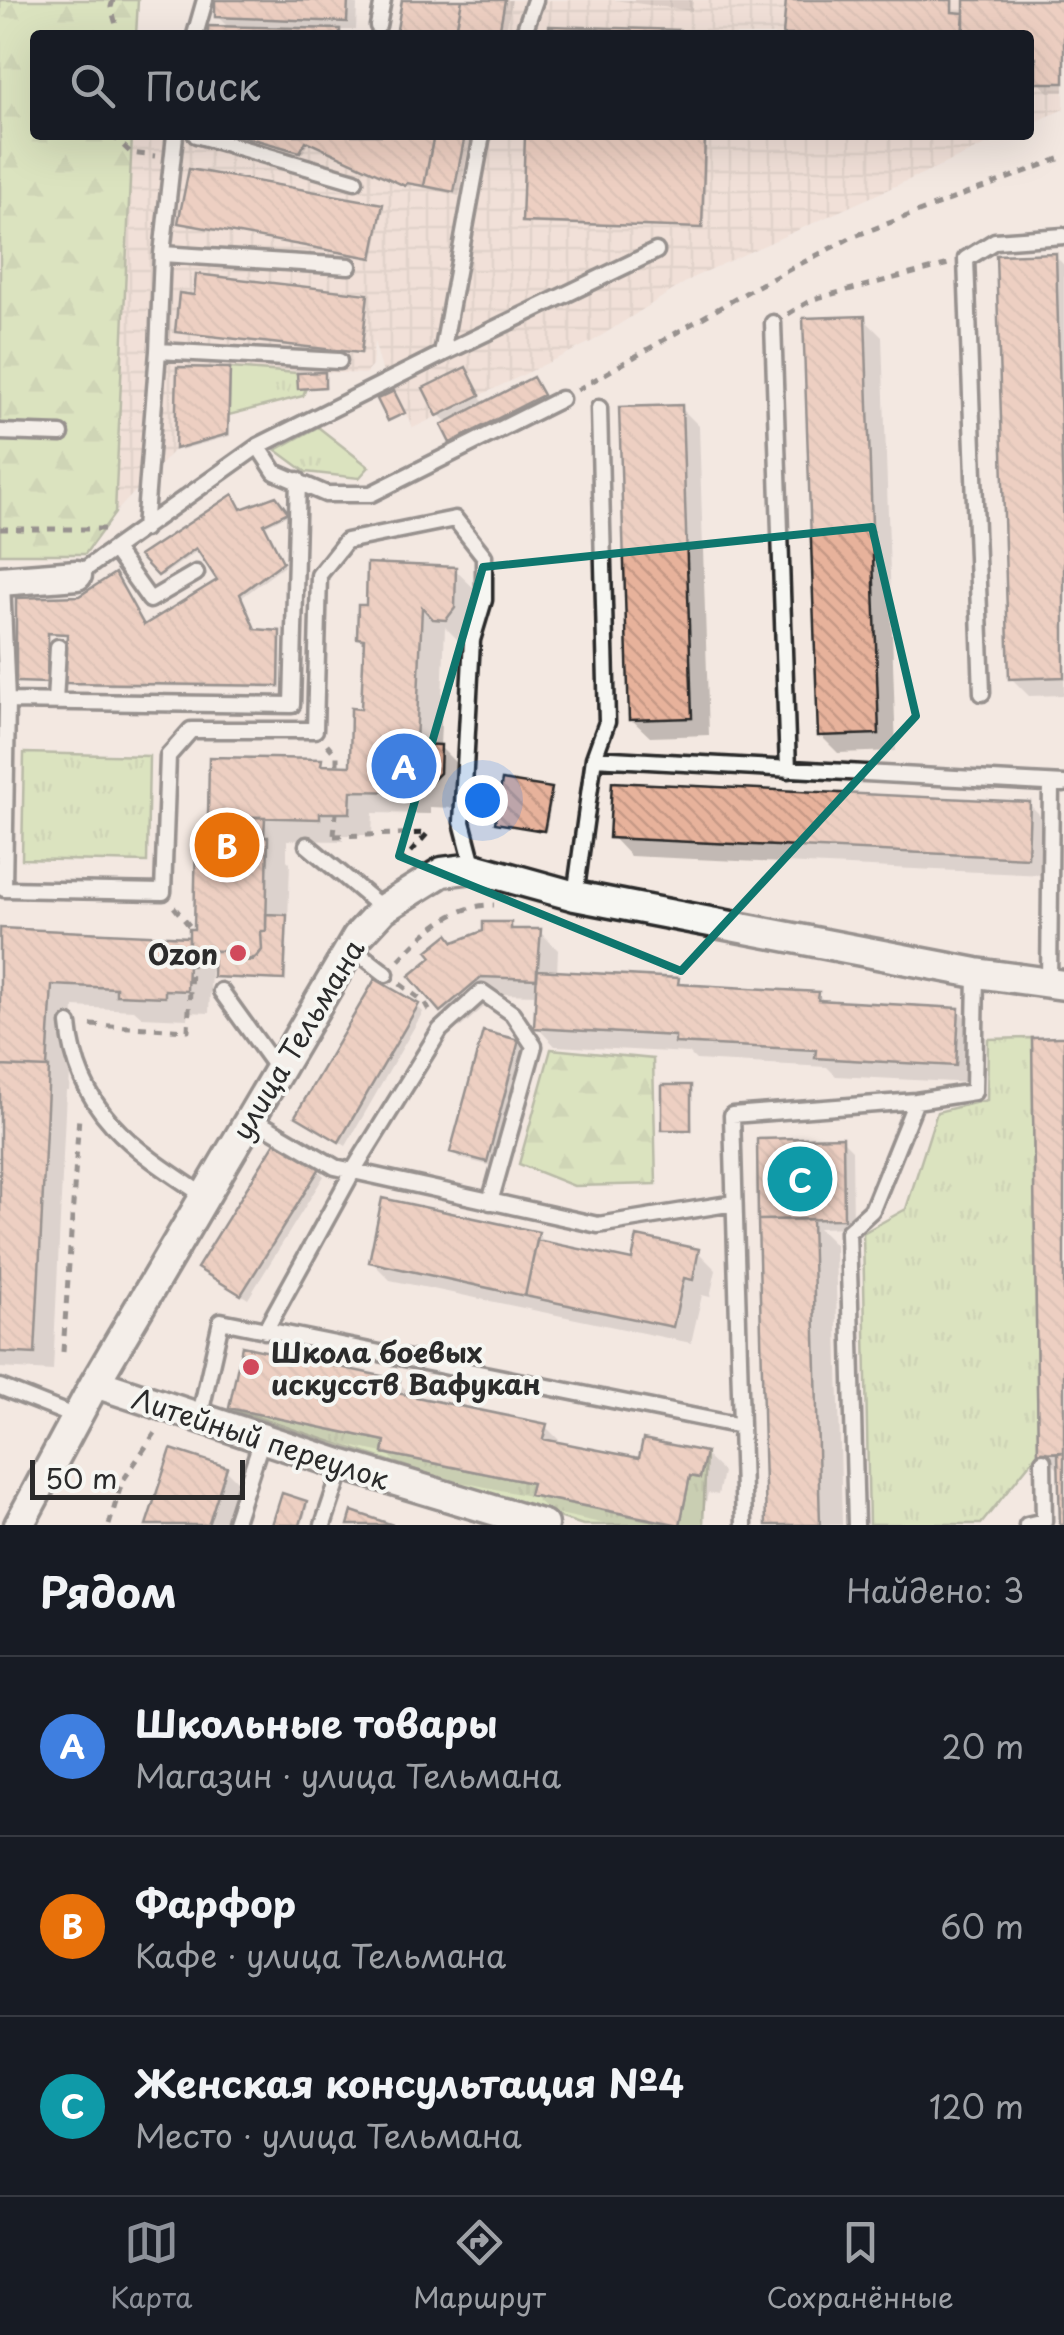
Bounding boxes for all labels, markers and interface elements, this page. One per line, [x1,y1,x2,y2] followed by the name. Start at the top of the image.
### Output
[30,30,1034,140] search box
[145,57,260,114] text: Поиск
[65,58,120,113] icon: search
[372,728,436,804] pin: A
[457,775,508,826] your location
[194,808,260,882] pin: B
[220,930,374,1148] street label: улица Тельмана
[148,932,218,975] place label: Ozon
[227,942,249,964] marker: Ozon
[768,1142,832,1216] pin: C
[271,1330,541,1405] place label: Школа боевых искусств Вафукан
[240,1356,262,1378] marker: Школа боевых искусств Вафукан
[127,1376,395,1500] street label: Литейный переулок
[30,1455,245,1500] scale bar
[45,1456,118,1499] text: 50 m
[40,1559,177,1622] text: Рядом
[846,1566,1024,1614] text: Найдено: 3
[135,1694,498,1751] text: Школьные товары
[60,1722,85,1770] text: A
[942,1722,1024,1770] text: 20 m
[135,1751,561,1799] text: Магазин · улица Тельмана
[135,1874,296,1931] text: Фарфор
[62,1902,83,1950] text: B
[940,1902,1024,1950] text: 60 m
[135,1931,506,1979] text: Кафе · улица Тельмана
[135,2054,684,2111] text: Женская консультация №4
[60,2082,85,2130] text: C
[929,2082,1024,2130] text: 120 m
[135,2111,522,2159] text: Место · улица Тельмана
[110,2215,193,2318] tab: Карта
[413,2215,546,2318] tab: Маршрут
[766,2215,954,2318] tab: Сохранённые

